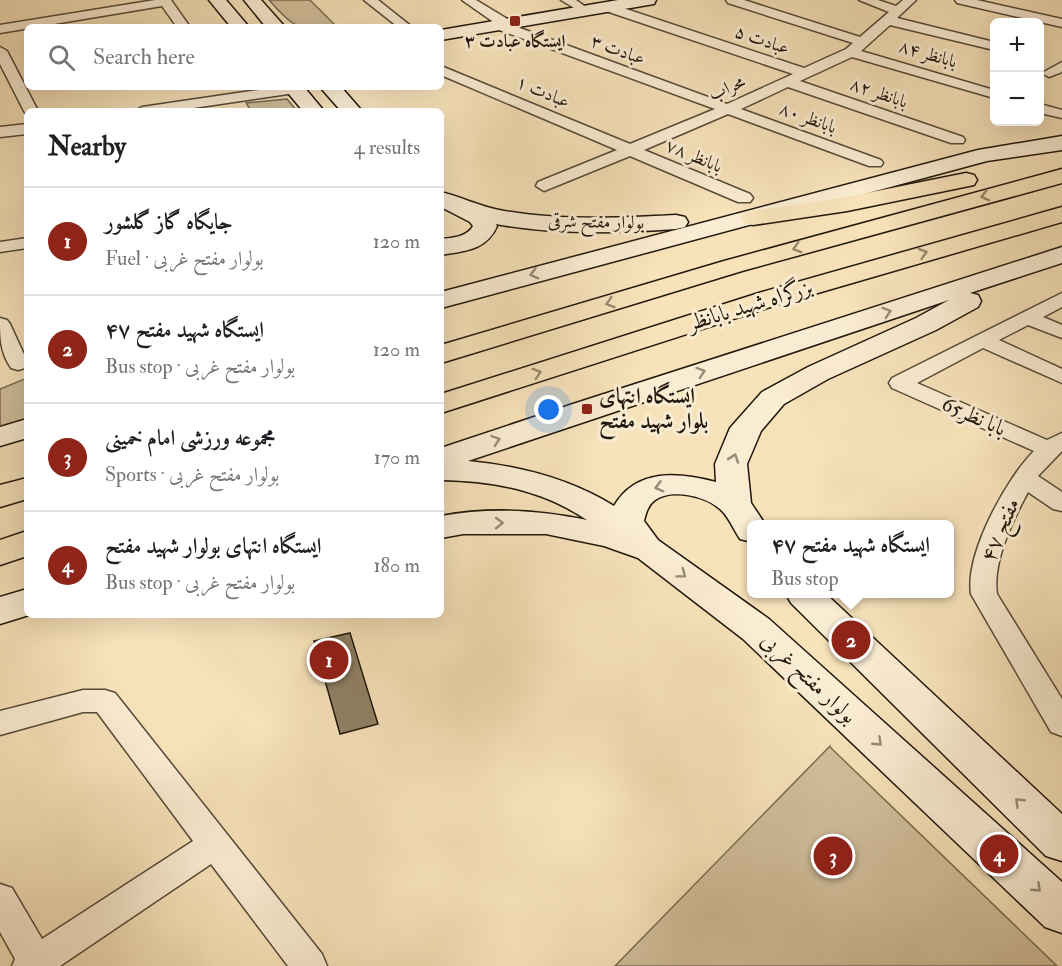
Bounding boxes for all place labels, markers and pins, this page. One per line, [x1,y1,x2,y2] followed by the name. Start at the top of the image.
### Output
[508,14,522,28] marker: ایستگاه عبادت ۳
[465,29,565,53] place label: ایستگاه عبادت ۳
[599,381,708,440] place label: ایستگاه انتهای بلوار شهید مفتح
[580,402,594,416] marker: ایستگاه انتهای بلوار شهید مفتح
[832,618,870,662] pin: 2
[310,638,348,682] pin: 1
[980,832,1018,876] pin: 4
[814,834,852,878] pin: 3

